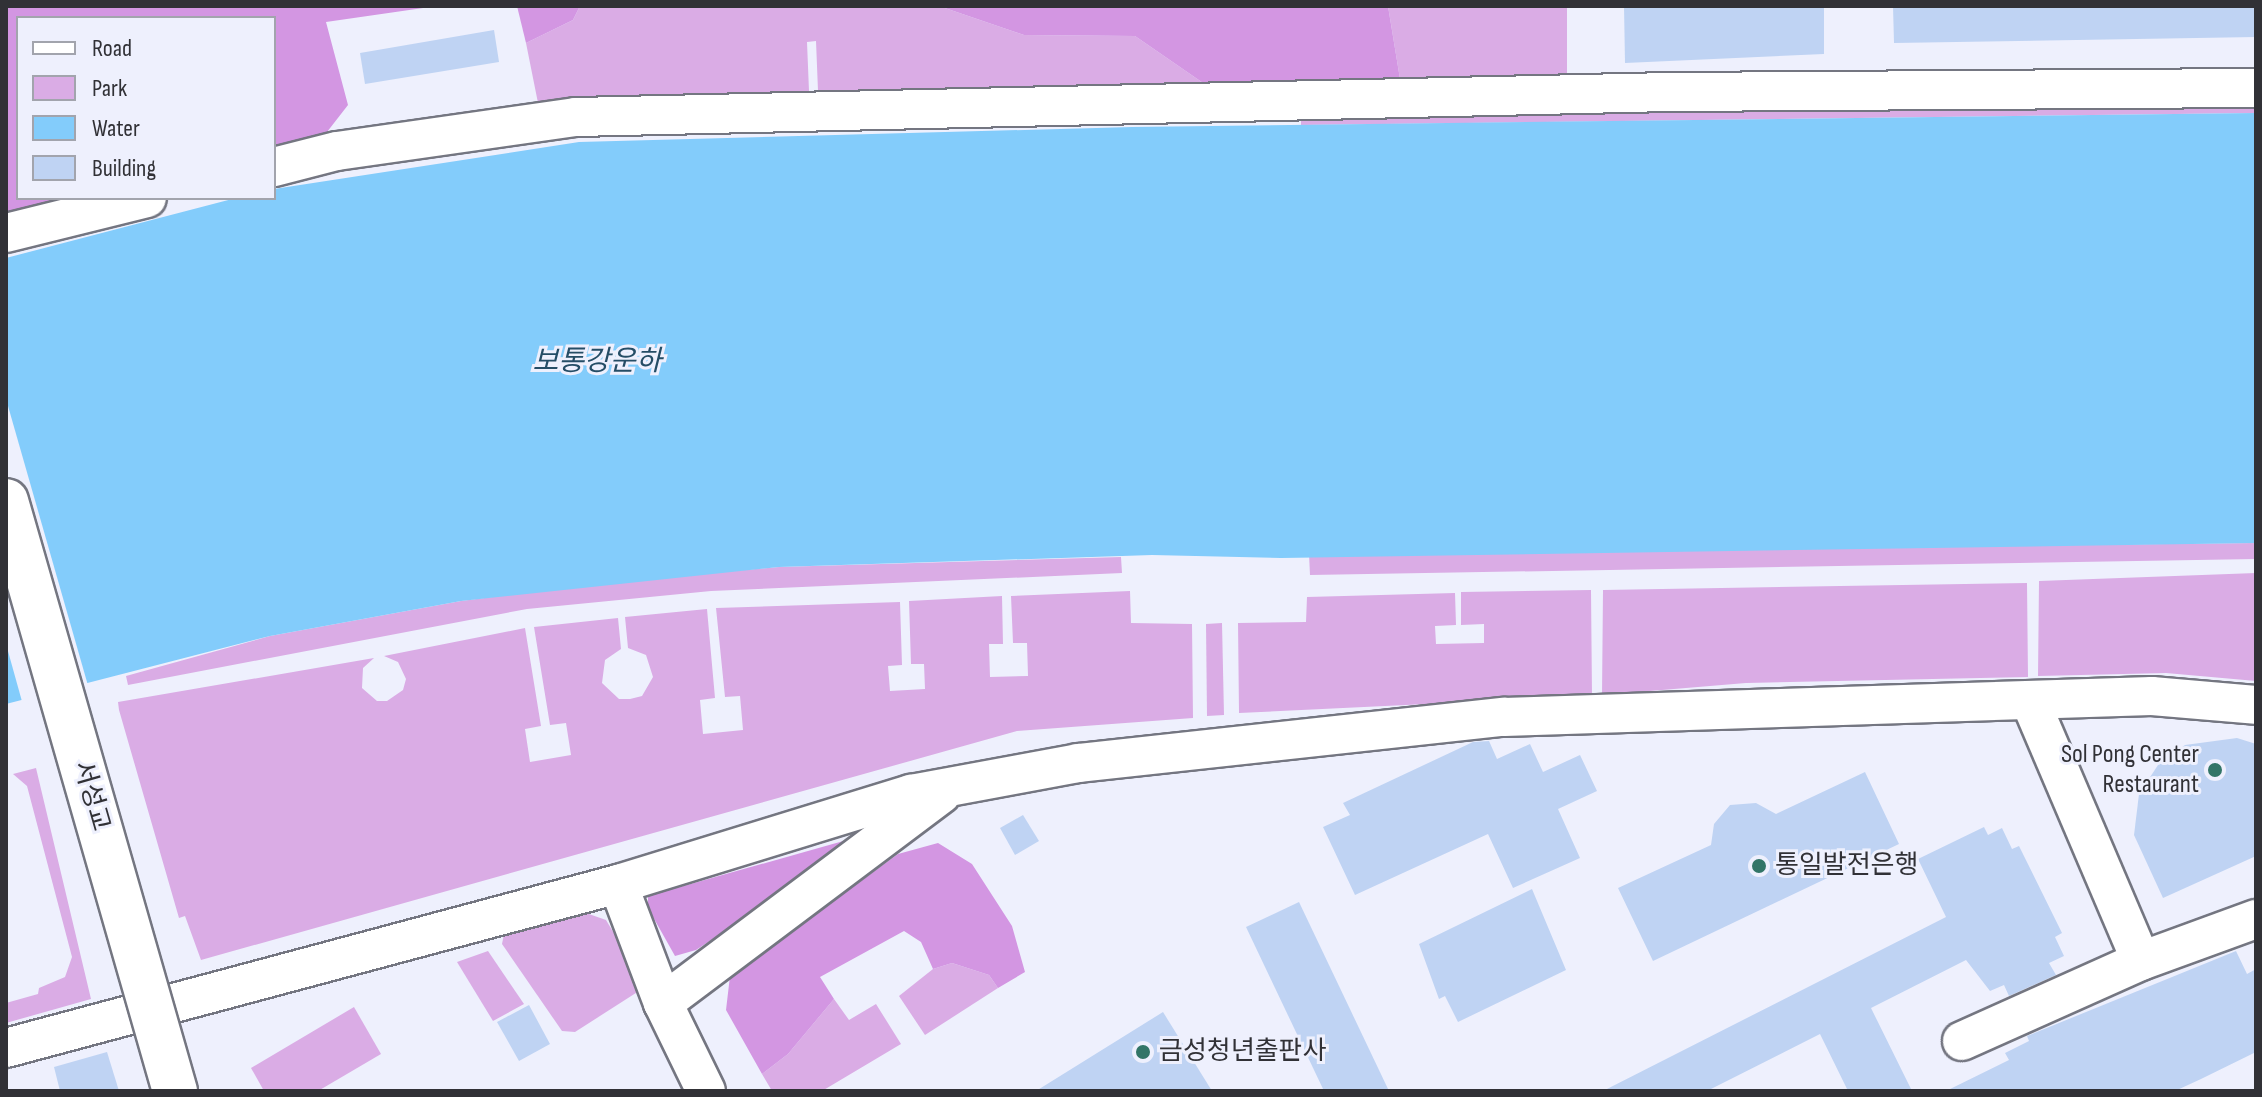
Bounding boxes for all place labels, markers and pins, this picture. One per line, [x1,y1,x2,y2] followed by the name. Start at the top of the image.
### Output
[2061,739,2199,800] place label: Sol Pong Center Restaurant
[2206,761,2224,779] marker: Sol Pong Center Restaurant
[1775,850,1919,882] place label: 통일발전은행
[1750,857,1768,875] marker: 통일발전은행
[1159,1036,1326,1068] place label: 금성청년출판사
[1134,1043,1152,1061] marker: 금성청년출판사

